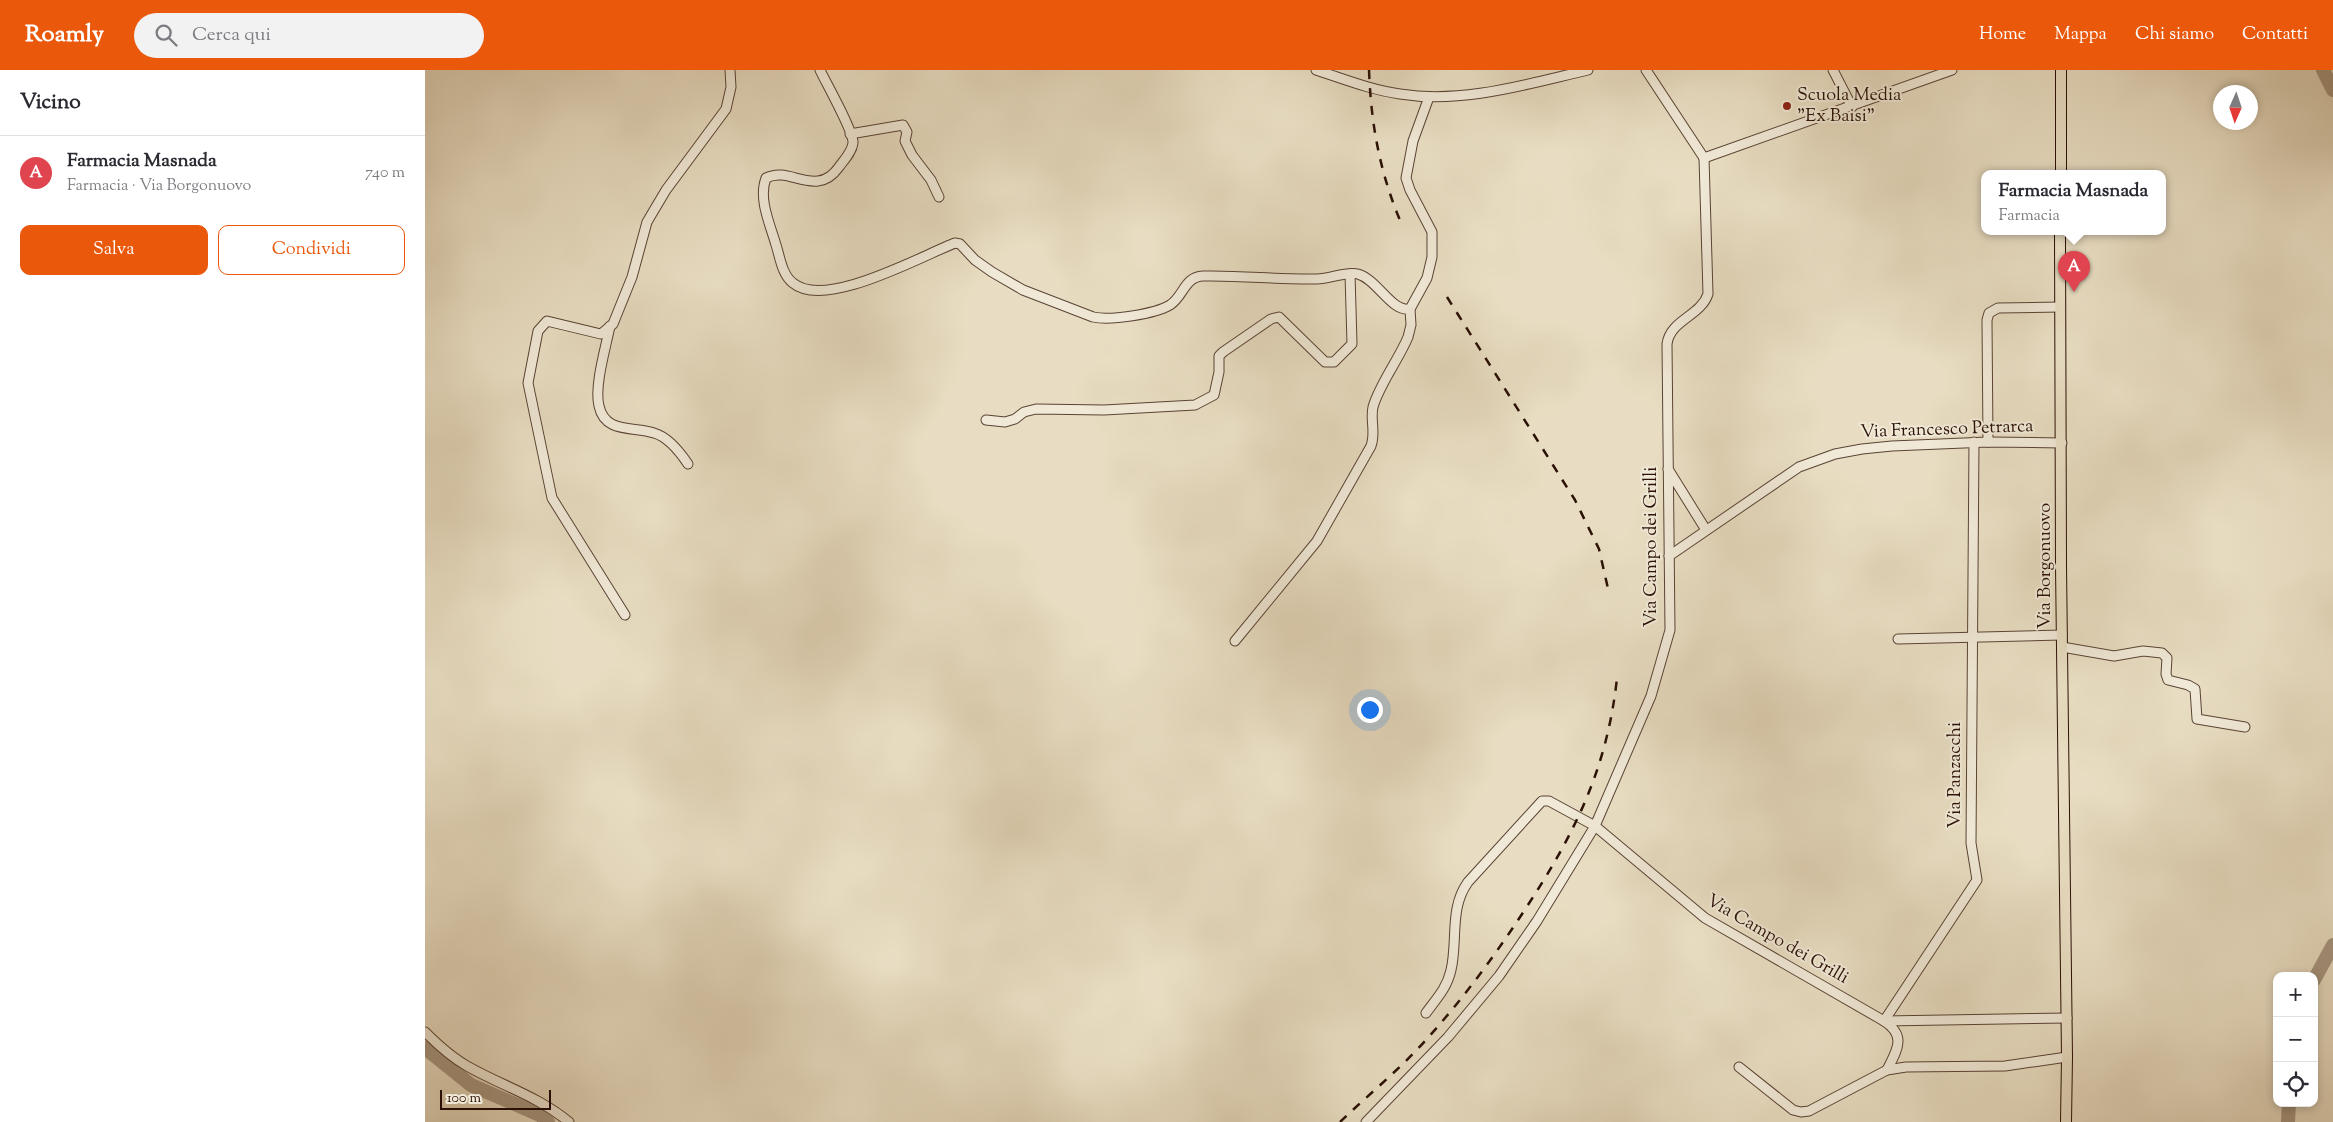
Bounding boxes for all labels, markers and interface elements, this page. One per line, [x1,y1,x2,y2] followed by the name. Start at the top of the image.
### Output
[134,13,484,58] search box
[25,18,104,52] text: Roamly
[152,21,180,49] icon: search
[192,22,271,49] text: Cerca qui
[1979,22,2026,48] text: Home
[2054,22,2107,48] text: Mappa
[2135,22,2214,48] text: Chi siamo
[2242,22,2308,48] text: Contatti
[1797,83,1901,130] place label: Scuola Media "Ex Baisi"
[2213,85,2258,130] north arrow
[20,88,81,118] text: Vicino
[1781,100,1793,112] marker: Scuola Media "Ex Baisi"
[67,148,217,175] text: Farmacia Masnada
[30,162,43,185] text: A
[365,162,405,185] text: 740 m
[1981,170,2166,235] popup
[67,175,251,198] text: Farmacia · Via Borgonuovo
[1999,178,2148,205] text: Farmacia Masnada
[1999,205,2060,228] text: Farmacia
[20,225,208,275] button: Salva
[218,225,405,275] button: Condividi
[2058,251,2090,292] pin: A
[1860,414,2034,446] street label: Via Francesco Petrarca
[1639,467,1665,627] street label: Via Campo dei Grilli
[2033,503,2059,629] street label: Via Borgonuovo
[1357,697,1383,723] your location
[1943,722,1969,828] street label: Via Panzacchi
[1701,889,1853,991] street label: Via Campo dei Grilli
[2273,972,2318,1107] map controls
[2273,972,2318,1017] button: +
[2273,1017,2318,1062] button: −
[2273,1062,2318,1107] button: locate
[440,1087,551,1110] scale bar
[447,1089,481,1109] text: 100 m

